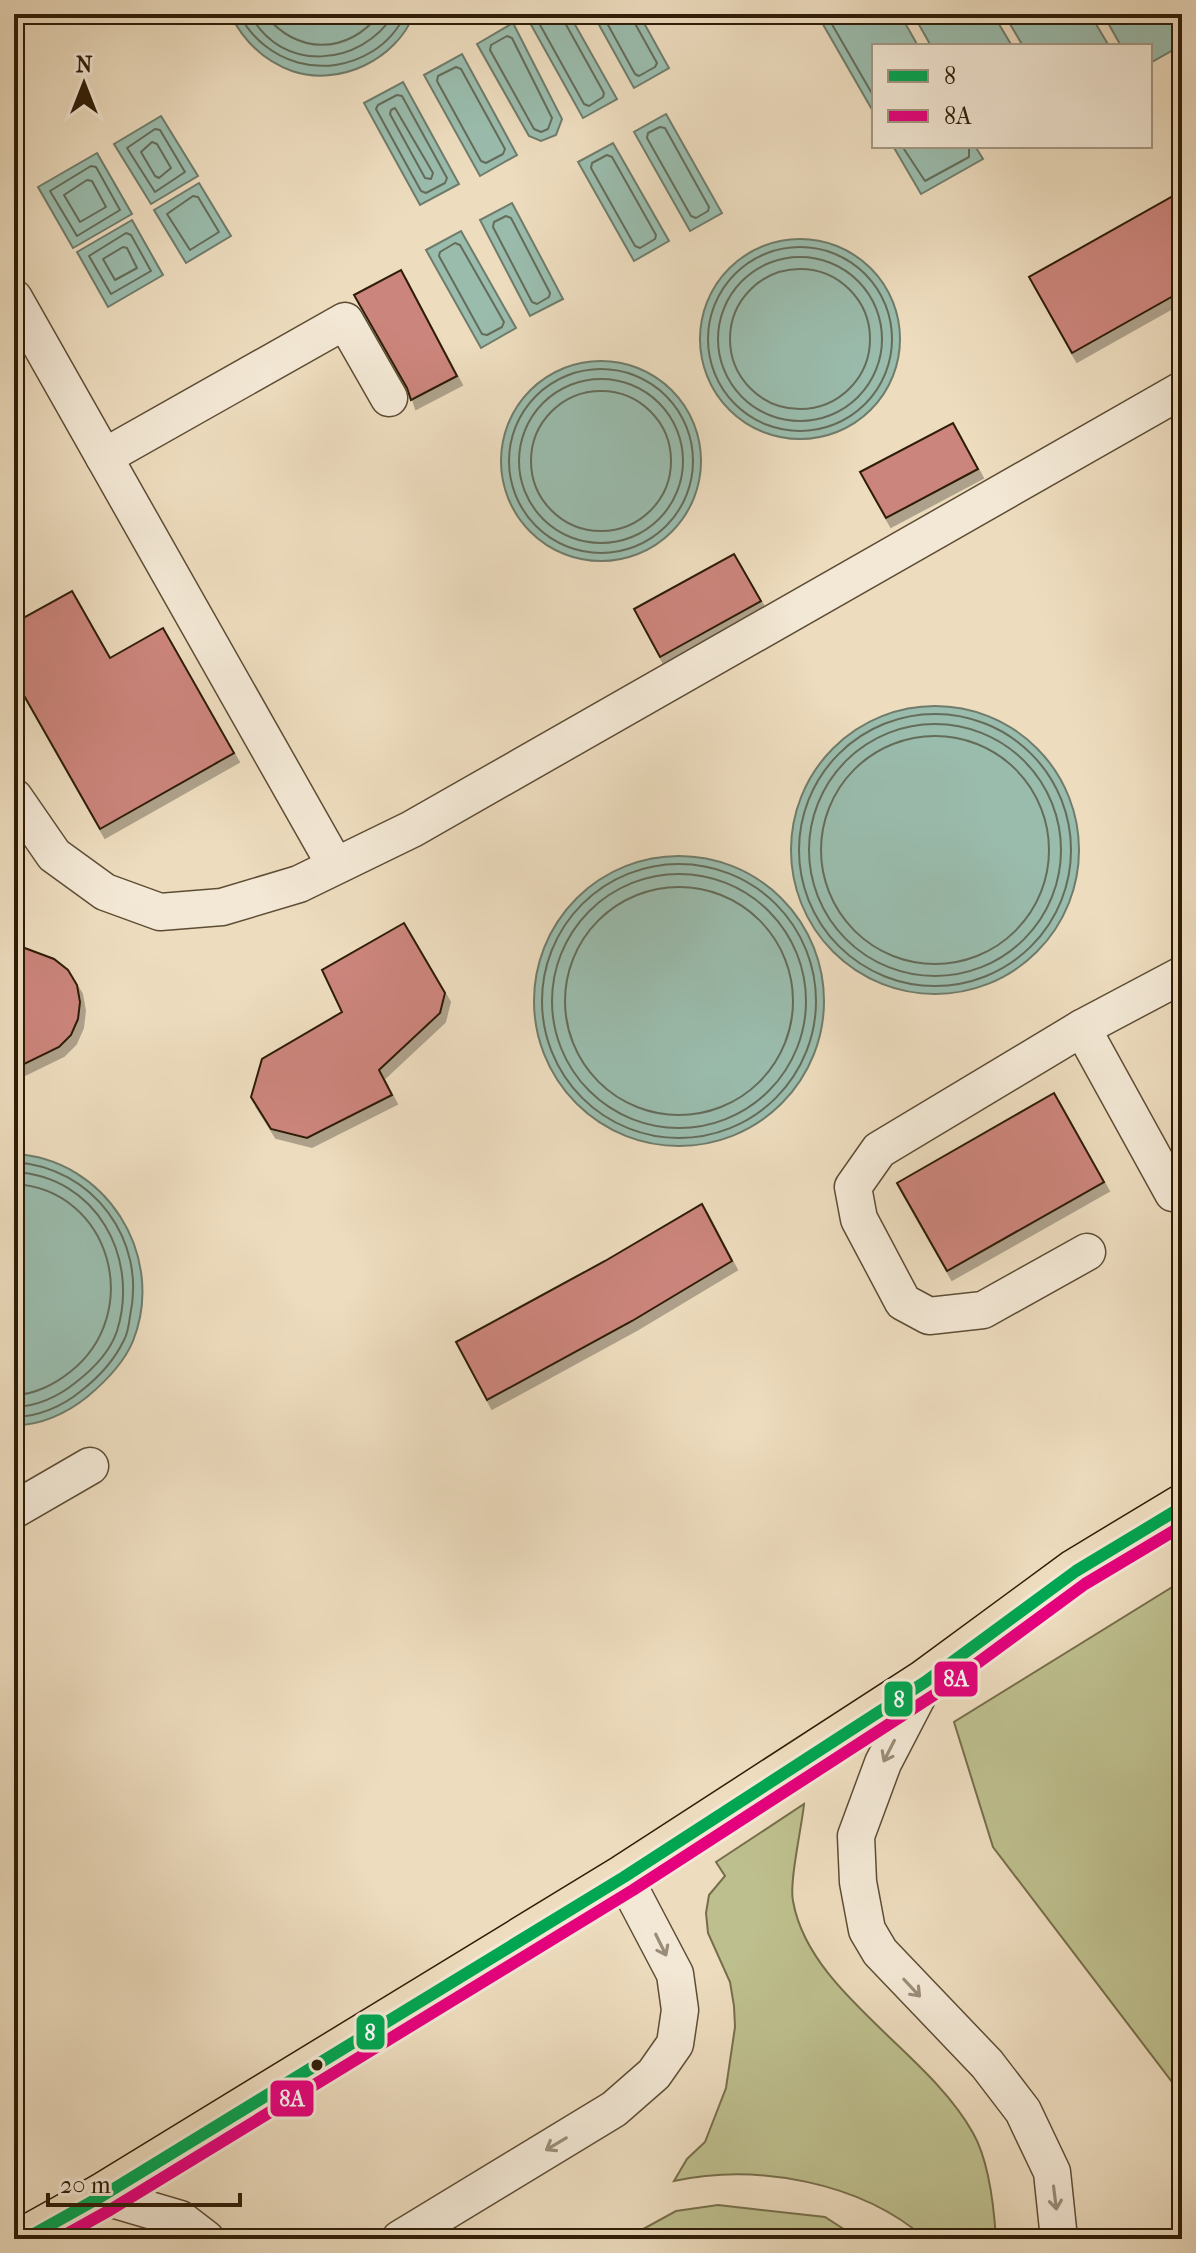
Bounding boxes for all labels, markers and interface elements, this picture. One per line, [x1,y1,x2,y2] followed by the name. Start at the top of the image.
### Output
[44,44,124,124] north arrow
[872,44,1152,148] legend
[76,52,93,78] text: N
[944,62,956,90] text: 8
[944,102,972,130] text: 8A
[933,1660,979,1698] line badge: 8A
[943,1666,969,1692] text: 8A
[883,1680,914,1718] line badge: 8
[893,1687,905,1713] text: 8
[881,1739,897,1763] one-way arrow
[654,1933,669,1957] one-way arrow
[902,1978,921,1998] one-way arrow
[355,2013,386,2051] line badge: 8
[364,2020,376,2046] text: 8
[309,2057,325,2073] unlabelled marker
[269,2079,315,2118] line badge: 8A
[279,2086,305,2112] text: 8A
[545,2136,568,2152] one-way arrow
[48,2157,240,2207] scale bar
[60,2171,111,2199] text: 20 m
[1048,2184,1063,2211] one-way arrow

